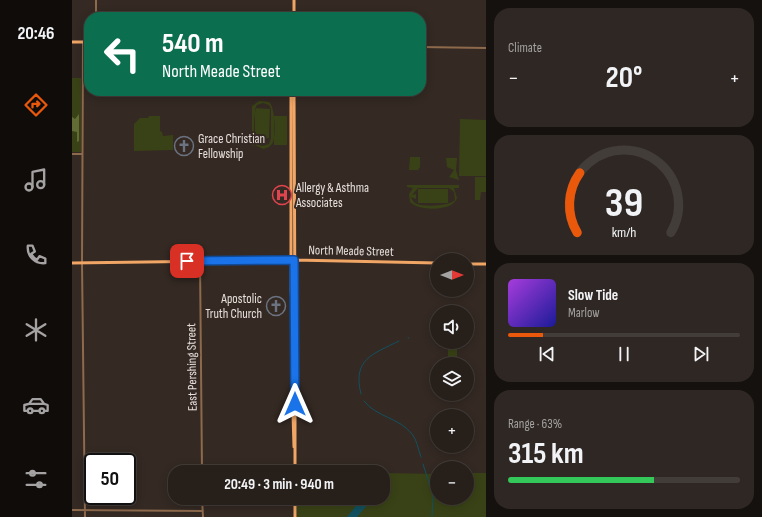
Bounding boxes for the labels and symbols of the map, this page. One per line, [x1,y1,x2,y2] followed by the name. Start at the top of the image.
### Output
[198,131,265,162] place label: Grace Christian Fellowship
[173,135,195,157] church icon: Grace Christian Fellowship
[295,180,369,211] place label: Allergy & Asthma Associates
[271,184,293,206] hospital icon: Allergy & Asthma Associates
[308,242,394,260] street label: North Meade Street
[170,244,204,278] pin
[430,253,474,297] north arrow
[205,291,262,322] place label: Apostolic Truth Church
[265,295,287,317] church icon: Apostolic Truth Church
[183,323,201,411] street label: East Pershing Street
[274,383,316,425] position arrow
[84,453,136,505] speed limit sign: 50

